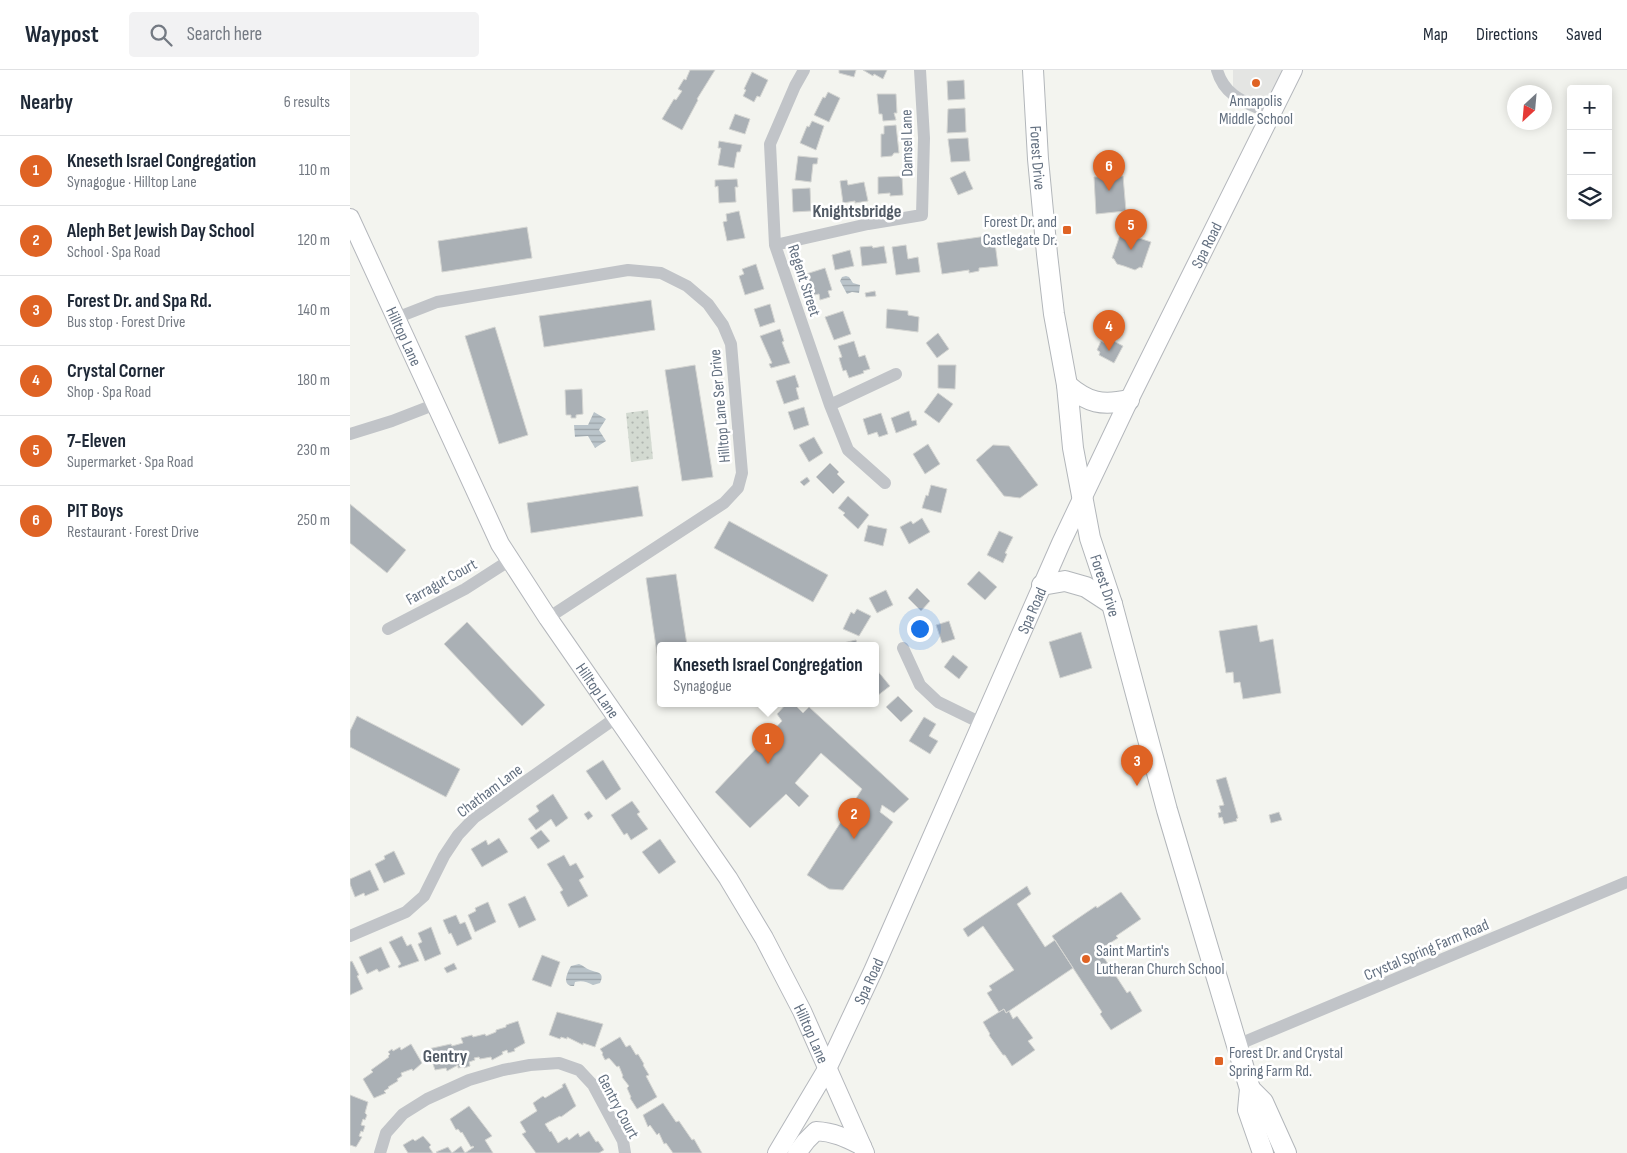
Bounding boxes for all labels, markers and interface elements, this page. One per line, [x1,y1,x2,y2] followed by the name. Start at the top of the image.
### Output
[129,12,479,57] search box
[25,20,99,49] text: Waypost
[147,21,175,49] icon: search
[187,23,262,46] text: Search here
[1423,24,1448,45] text: Map
[1476,24,1538,45] text: Directions
[1566,24,1602,45] text: Saved
[1250,77,1262,89] marker: Annapolis Middle School
[1507,85,1552,130] north arrow
[1567,85,1612,220] map controls
[1567,85,1612,130] button: +
[20,90,73,115] text: Nearby
[1219,92,1293,129] place label: Annapolis Middle School
[284,93,330,112] text: 6 results
[897,109,918,177] street label: Damsel Lane
[1025,125,1049,191] street label: Forest Drive
[1567,130,1612,175] button: −
[67,150,256,173] text: Kneseth Israel Congregation
[1093,150,1125,191] pin: 6
[33,161,39,180] text: 1
[299,161,330,180] text: 110 m
[67,173,197,192] text: Synagogue · Hilltop Lane
[1567,175,1612,220] button: layers
[813,201,901,222] district label: Knightsbridge
[1115,209,1147,250] pin: 5
[983,213,1057,250] place label: Forest Dr. and Castlegate Dr.
[1188,219,1227,272] street label: Spa Road
[67,220,254,243] text: Aleph Bet Jewish Day School
[1061,224,1073,236] marker: Forest Dr. and Castlegate Dr.
[32,231,40,250] text: 2
[298,231,330,250] text: 120 m
[783,242,824,319] street label: Regent Street
[67,243,160,262] text: School · Spa Road
[67,290,212,313] text: Forest Dr. and Spa Rd.
[32,301,40,320] text: 3
[298,301,330,320] text: 140 m
[381,304,425,369] street label: Hilltop Lane
[1093,310,1125,351] pin: 4
[67,313,185,332] text: Bus stop · Forest Drive
[706,348,735,463] street label: Hilltop Lane Ser Drive
[67,360,165,383] text: Crystal Corner
[32,371,40,390] text: 4
[297,371,330,390] text: 180 m
[67,383,151,402] text: Shop · Spa Road
[67,430,126,453] text: 7-Eleven
[32,441,40,460] text: 5
[297,441,330,460] text: 230 m
[67,453,193,472] text: Supermarket · Spa Road
[67,500,123,523] text: PIT Boys
[32,511,40,530] text: 6
[297,511,330,530] text: 250 m
[67,523,199,542] text: Restaurant · Forest Drive
[1085,552,1123,619] street label: Forest Drive
[403,555,481,610] street label: Farragut Court
[1014,585,1051,637] street label: Spa Road
[907,616,933,642] your location
[657,642,879,707] popup
[673,654,863,677] text: Kneseth Israel Congregation
[571,660,623,722] street label: Hilltop Lane
[673,677,732,696] text: Synagogue
[752,723,784,764] pin: 1
[1121,745,1153,786] pin: 3
[454,760,526,822] street label: Chatham Lane
[838,798,870,839] pin: 2
[1361,916,1492,985] street label: Crystal Spring Farm Road
[1096,942,1224,979] place label: Saint Martin's Lutheran Church School
[1080,953,1092,965] marker: Saint Martin's Lutheran Church School
[851,955,888,1008] street label: Spa Road
[789,1001,832,1067] street label: Hilltop Lane
[1229,1044,1343,1081] place label: Forest Dr. and Crystal Spring Farm Rd.
[423,1046,468,1067] district label: Gentry
[1213,1055,1225,1067] marker: Forest Dr. and Crystal Spring Farm Rd.
[593,1071,643,1142] street label: Gentry Court

